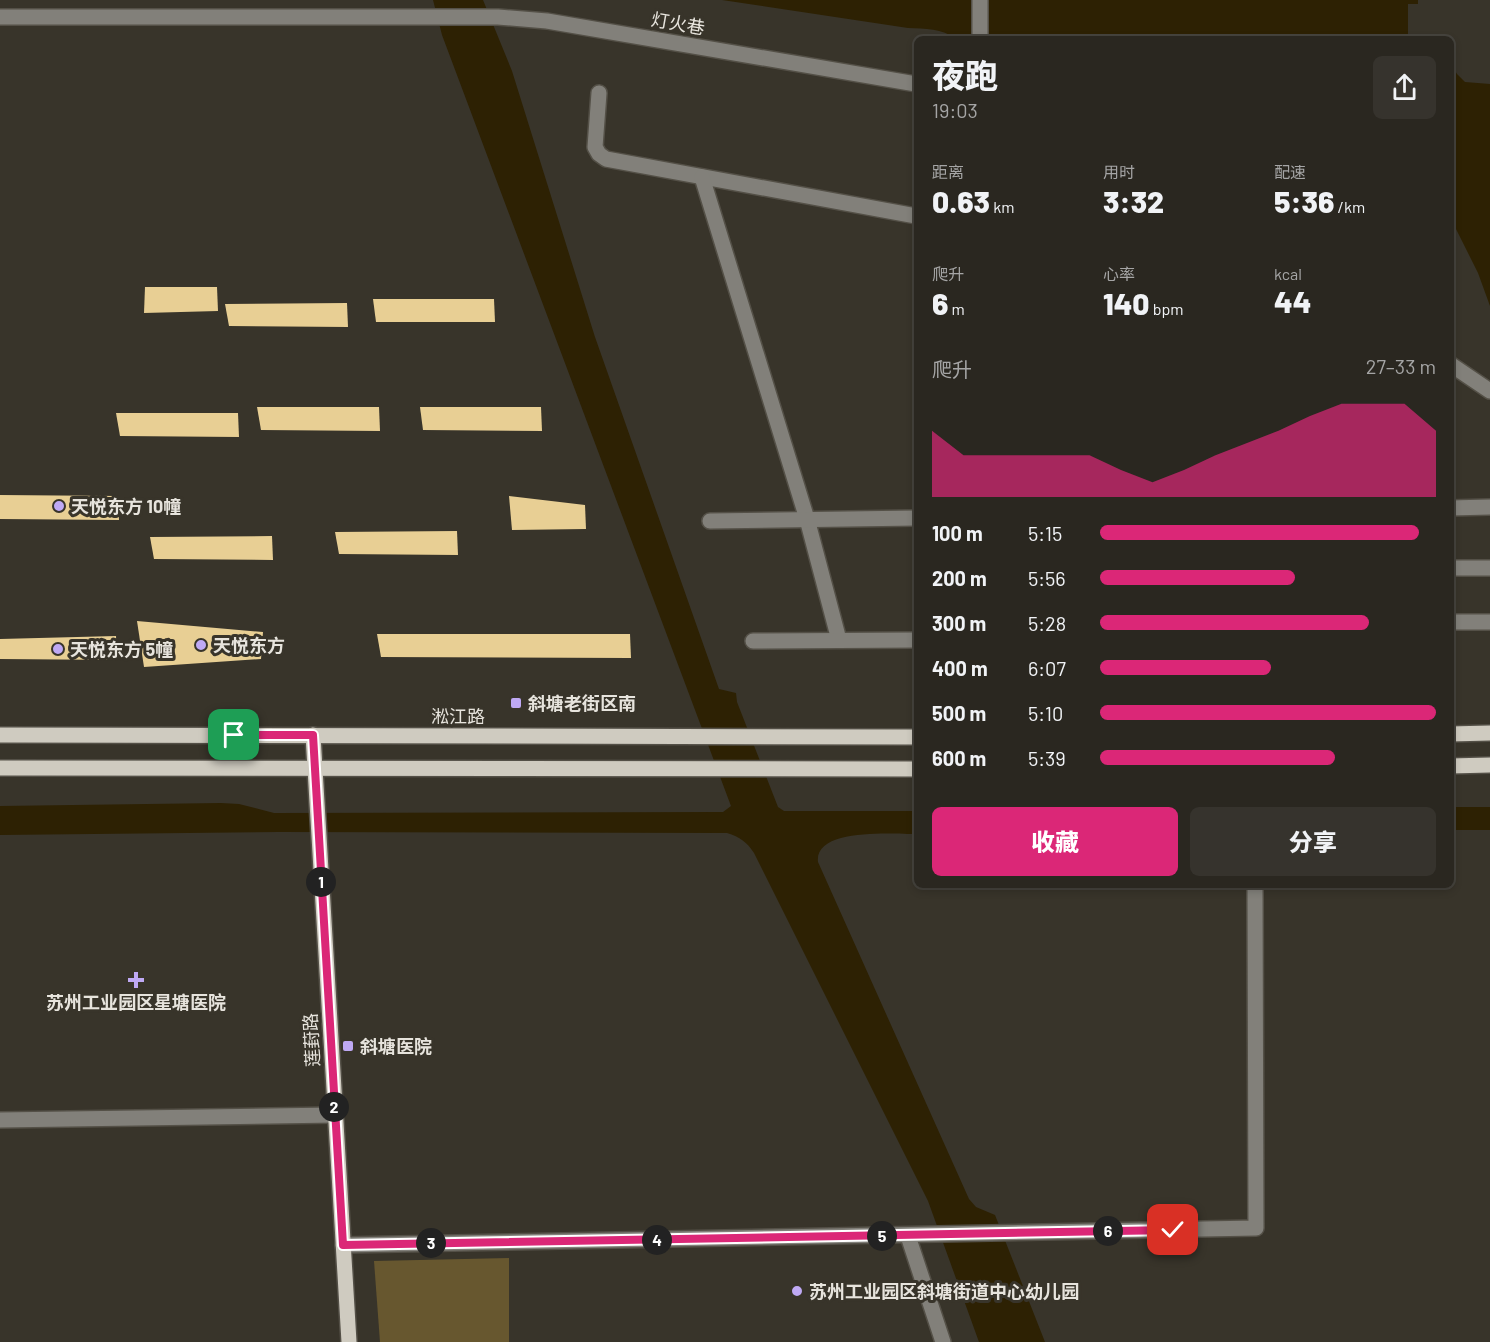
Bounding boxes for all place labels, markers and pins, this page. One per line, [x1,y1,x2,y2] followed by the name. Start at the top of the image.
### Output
[71,495,181,517] place label: 天悦东方 10幢
[52,499,66,513] marker: 天悦东方 10幢
[213,634,285,656] place label: 天悦东方
[70,638,173,660] place label: 天悦东方 5幢
[194,638,208,652] marker: 天悦东方
[51,642,65,656] marker: 天悦东方 5幢
[528,692,636,714] place label: 斜塘老街区南
[509,696,523,710] marker: 斜塘老街区南
[208,709,259,760] pin
[306,867,336,897] pin: 1
[127,971,145,989] marker: 苏州工业园区星塘医院
[46,991,226,1013] place label: 苏州工业园区星塘医院
[360,1035,432,1057] place label: 斜塘医院
[341,1039,355,1053] marker: 斜塘医院
[319,1092,349,1122] pin: 2
[1147,1204,1198,1255] pin
[1093,1216,1123,1246] pin: 6
[867,1221,897,1251] pin: 5
[642,1225,672,1255] pin: 4
[416,1228,446,1258] pin: 3
[809,1280,1079,1302] place label: 苏州工业园区斜塘街道中心幼儿园
[790,1284,804,1298] marker: 苏州工业园区斜塘街道中心幼儿园

